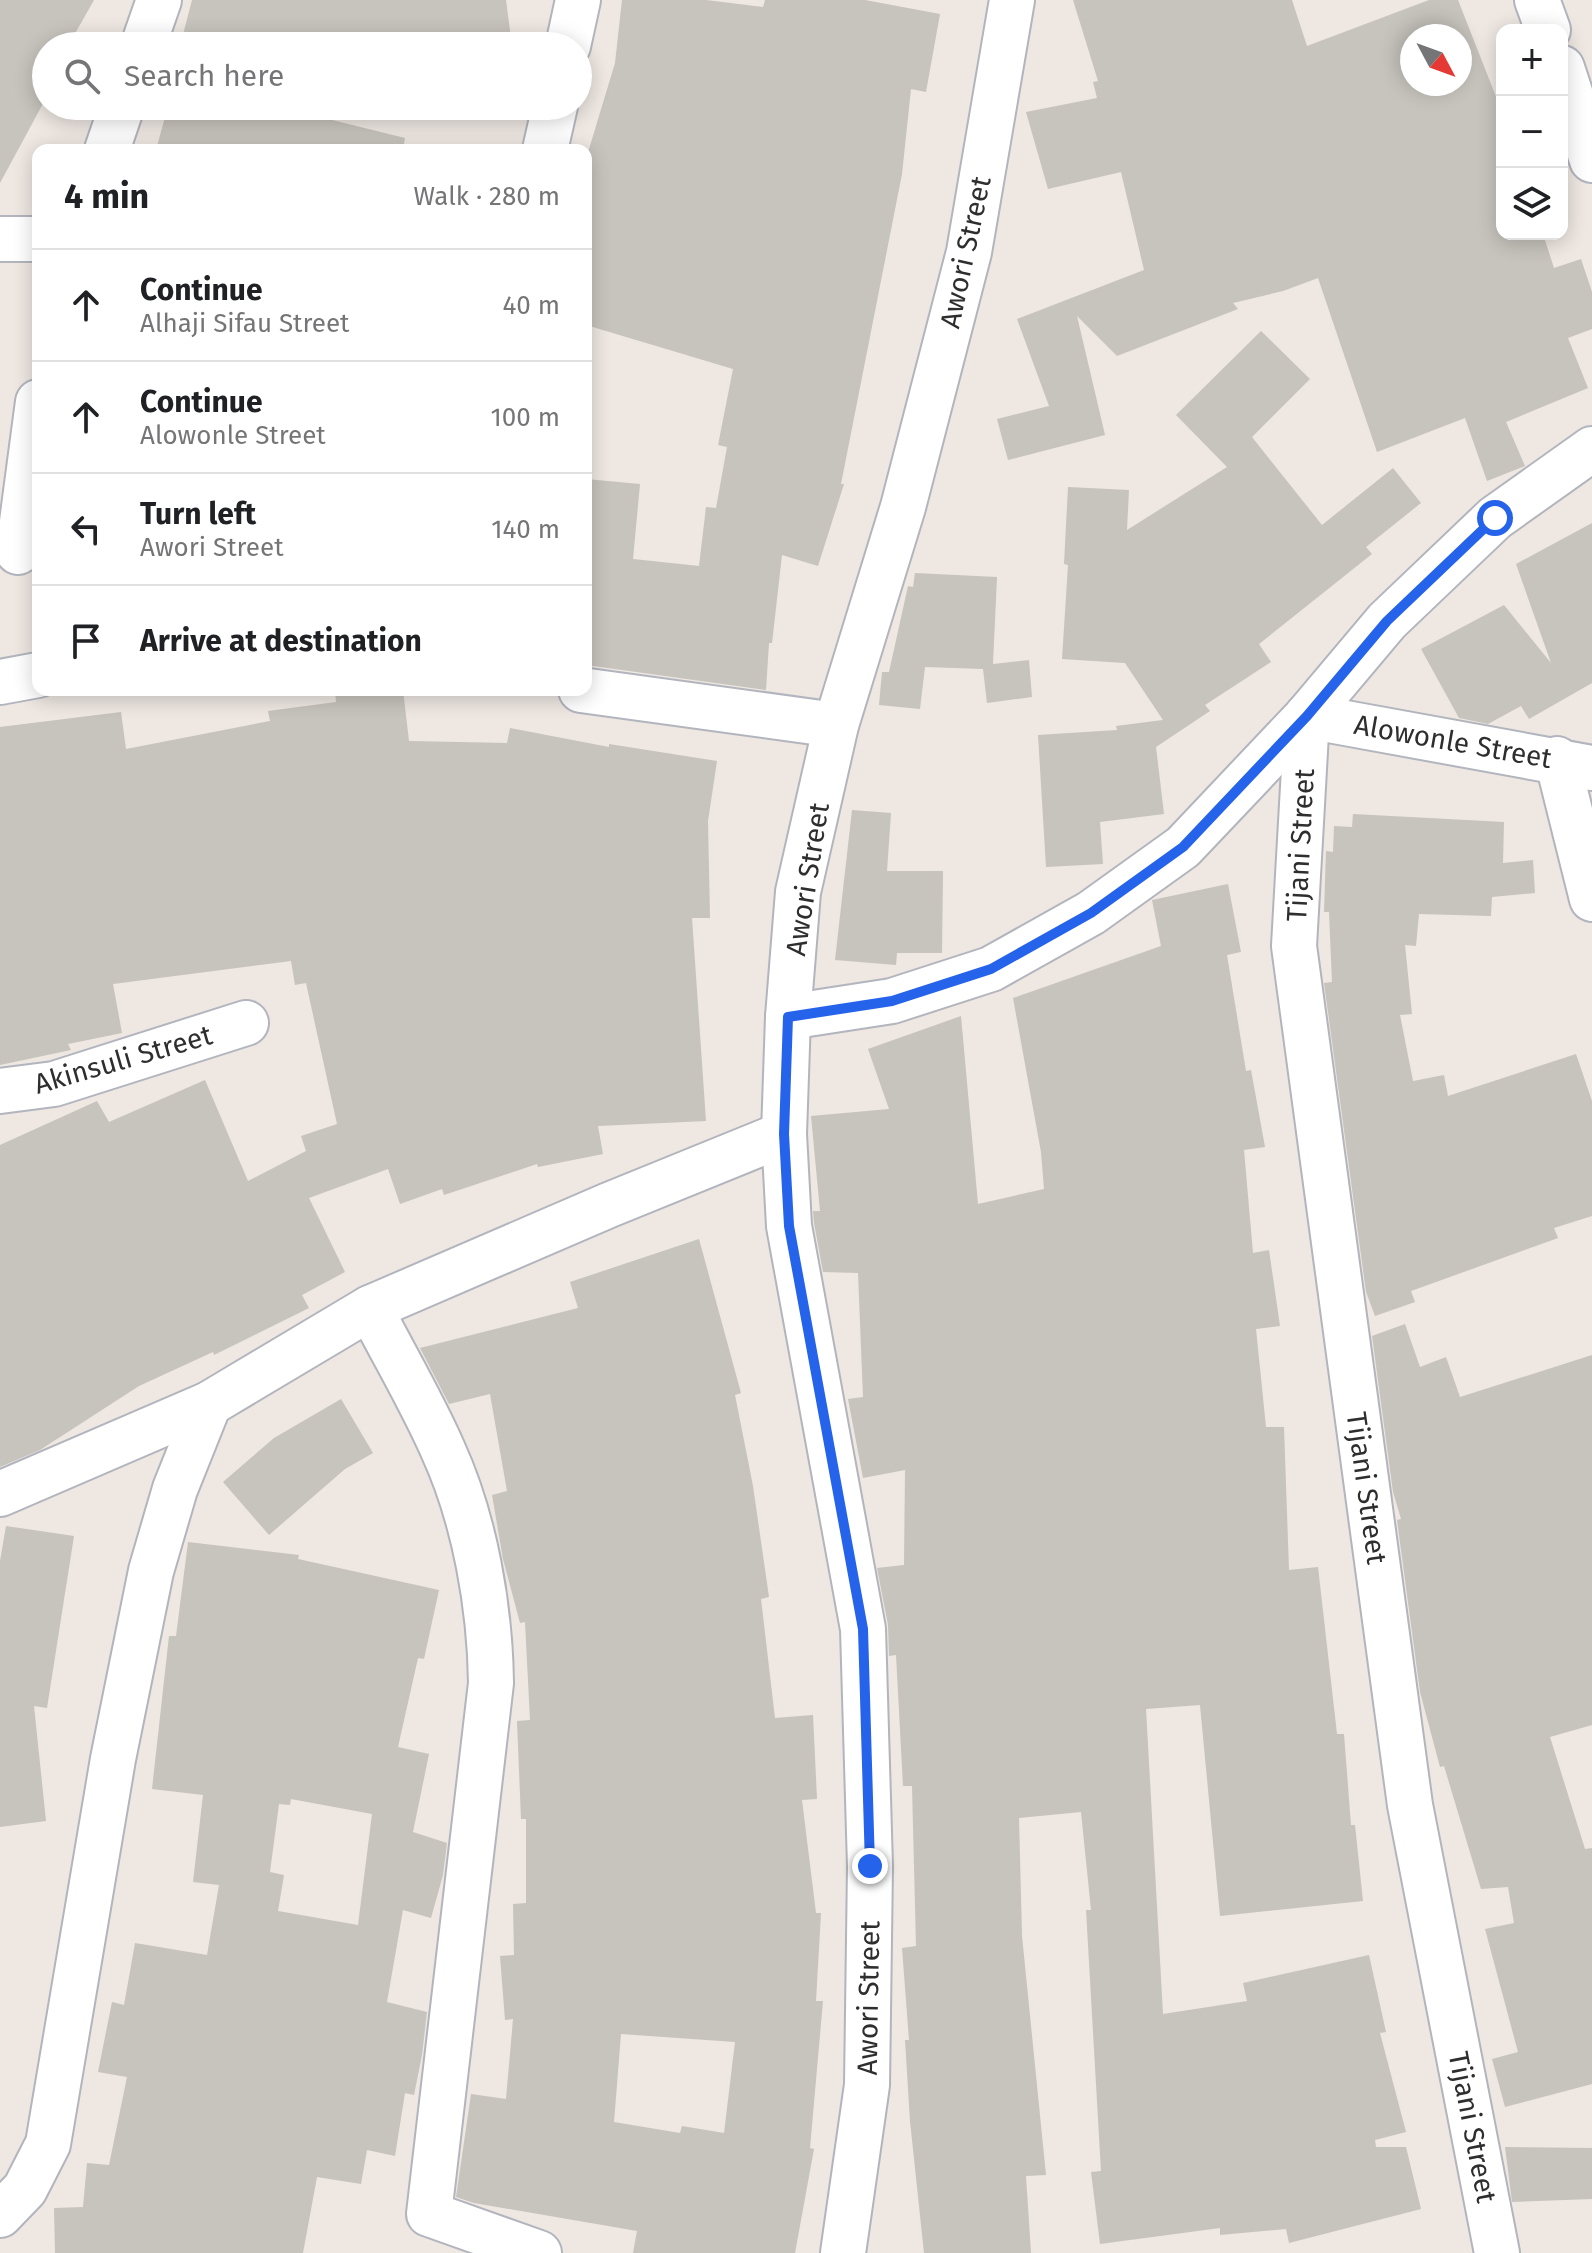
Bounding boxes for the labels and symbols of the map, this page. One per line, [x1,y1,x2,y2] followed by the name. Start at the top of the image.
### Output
[1400,24,1472,96] north arrow
[933,172,998,331] street label: Awori Street
[1477,500,1513,536] route start
[1352,708,1555,775] street label: Alowonle Street
[1280,767,1321,922] street label: Tijani Street
[779,799,836,958] street label: Awori Street
[30,1018,217,1101] street label: Akinsuli Street
[1340,1410,1394,1567] street label: Tijani Street
[852,1848,888,1884] route end
[851,1920,886,2076] street label: Awori Street
[1442,2049,1503,2206] street label: Tijani Street

